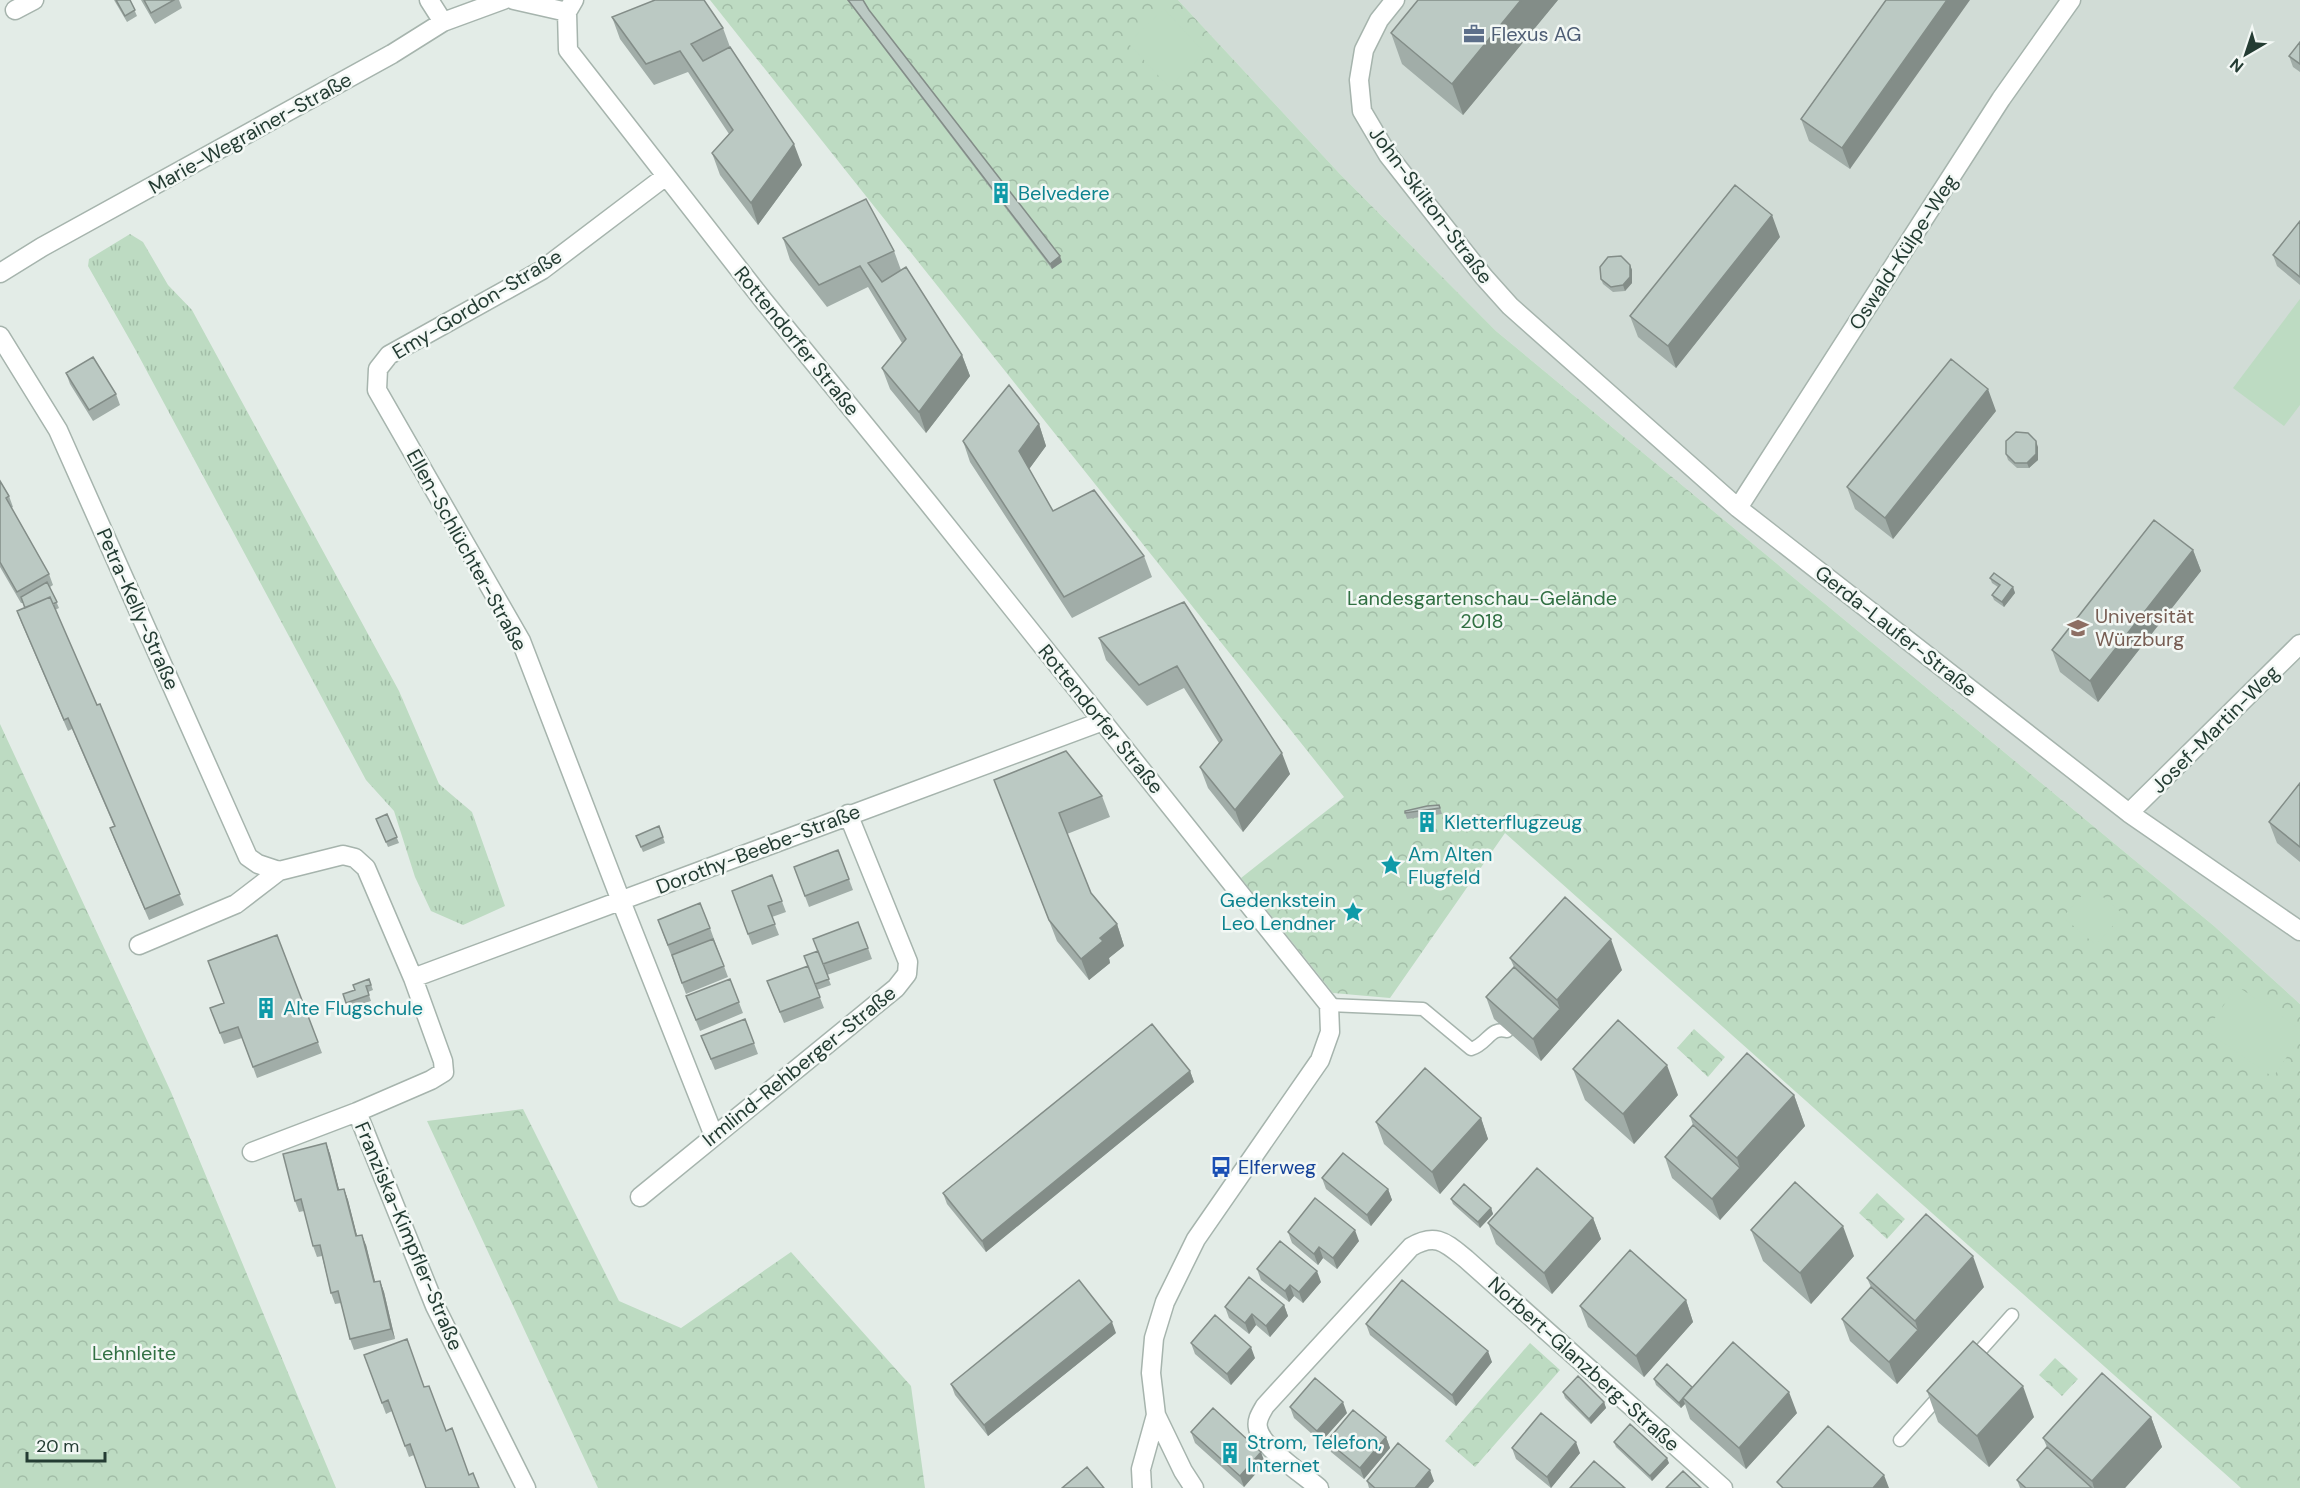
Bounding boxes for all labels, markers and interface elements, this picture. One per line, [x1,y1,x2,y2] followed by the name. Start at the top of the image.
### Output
[1491,21,1581,47] place label: Flexus AG
[1462,22,1486,46] office icon: Flexus AG
[2216,24,2276,84] north arrow
[2226,53,2248,77] text: N
[144,66,356,200] street label: Marie-Wegrainer-Straße
[1363,121,1499,289] street label: John-Skilton-Straße
[1843,169,1963,335] street label: Oswald-Külpe-Weg
[1018,180,1110,206] place label: Belvedere
[989,181,1013,205] building icon: Belvedere
[387,243,567,365] street label: Emy-Gordon-Straße
[729,261,865,421] street label: Rottendorfer Straße
[401,445,533,655] street label: Ellen-Schlüchter-Straße
[91,524,185,694] street label: Petra-Kelly-Straße
[1810,560,1982,702] street label: Gerda-Laufer-Straße
[1347,585,1617,634] park label: Landesgartenschau-Gelände 2018
[2095,603,2194,652] place label: Universität Würzburg
[2066,616,2090,640] school or university icon: Universität Würzburg
[1033,639,1169,799] street label: Rottendorfer Straße
[2145,659,2285,799] street label: Josef-Martin-Weg
[652,798,864,900] street label: Dorothy-Beebe-Straße
[1444,809,1582,835] place label: Kletterflugzeug
[1415,810,1439,834] building icon: Kletterflugzeug
[1408,841,1493,890] place label: Am Alten Flugfeld
[1379,853,1403,877] place icon: Am Alten Flugfeld
[1220,887,1336,936] place label: Gedenkstein Leo Lendner
[1341,900,1365,924] place icon: Gedenkstein Leo Lendner
[697,980,901,1152] street label: Irmlind-Rehberger-Straße
[283,995,423,1021] place label: Alte Flugschule
[254,996,278,1020] building icon: Alte Flugschule
[349,1118,469,1354] street label: Franziska-Kimpfler-Straße
[1238,1154,1316,1180] place label: Elferweg
[1209,1155,1233,1179] bus stop icon: Elferweg
[1483,1271,1685,1457] street label: Norbert-Glanzberg-Straße
[92,1340,176,1366] park label: Lehnleite
[27,1425,105,1463] scale bar
[1247,1429,1382,1478] place label: Strom, Telefon, Internet
[36,1434,79,1458] text: 20 m
[1218,1441,1242,1465] building icon: Strom, Telefon, Internet

